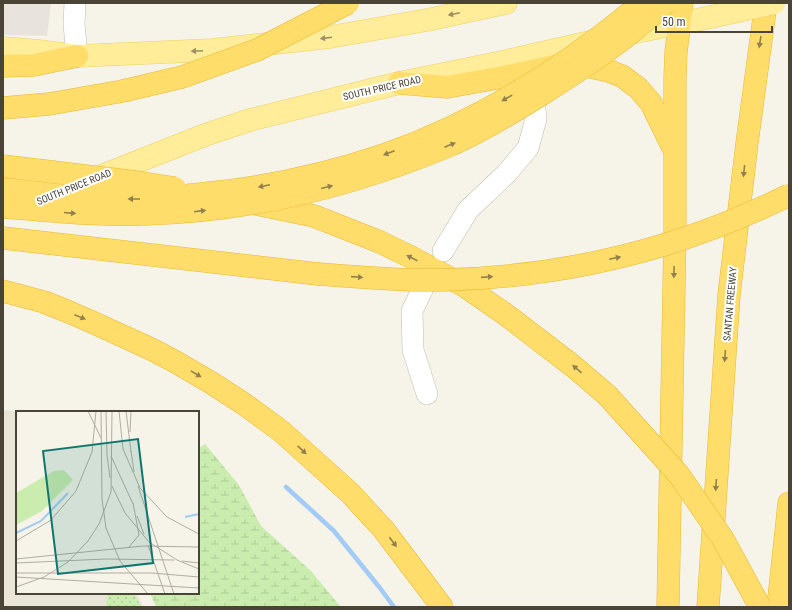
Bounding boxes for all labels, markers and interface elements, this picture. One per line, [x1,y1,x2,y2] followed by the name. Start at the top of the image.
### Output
[656,8,772,34] scale bar
[448,12,460,18] one-way arrow
[662,15,686,29] text: 50 m
[320,35,332,41] one-way arrow
[757,35,763,48] one-way arrow
[191,47,203,54] one-way arrow
[342,74,422,102] street label: SOUTH PRICE ROAD
[501,94,513,101] one-way arrow
[444,141,456,147] one-way arrow
[383,150,395,156] one-way arrow
[740,164,747,177] one-way arrow
[35,167,113,207] street label: SOUTH PRICE ROAD
[257,183,270,189] one-way arrow
[321,184,333,190] one-way arrow
[127,196,140,202] one-way arrow
[194,208,206,214] one-way arrow
[64,209,76,216] one-way arrow
[406,255,418,261] one-way arrow
[609,255,622,261] one-way arrow
[671,266,677,279] one-way arrow
[721,266,739,341] street label: SANTAN FREEWAY
[351,273,363,280] one-way arrow
[481,274,493,281] one-way arrow
[74,314,86,320] one-way arrow
[722,350,729,362] one-way arrow
[572,365,583,374] one-way arrow
[190,371,202,378] one-way arrow
[16,411,199,594] inset map
[297,445,307,455] one-way arrow
[713,479,720,491] one-way arrow
[389,536,397,547] one-way arrow

